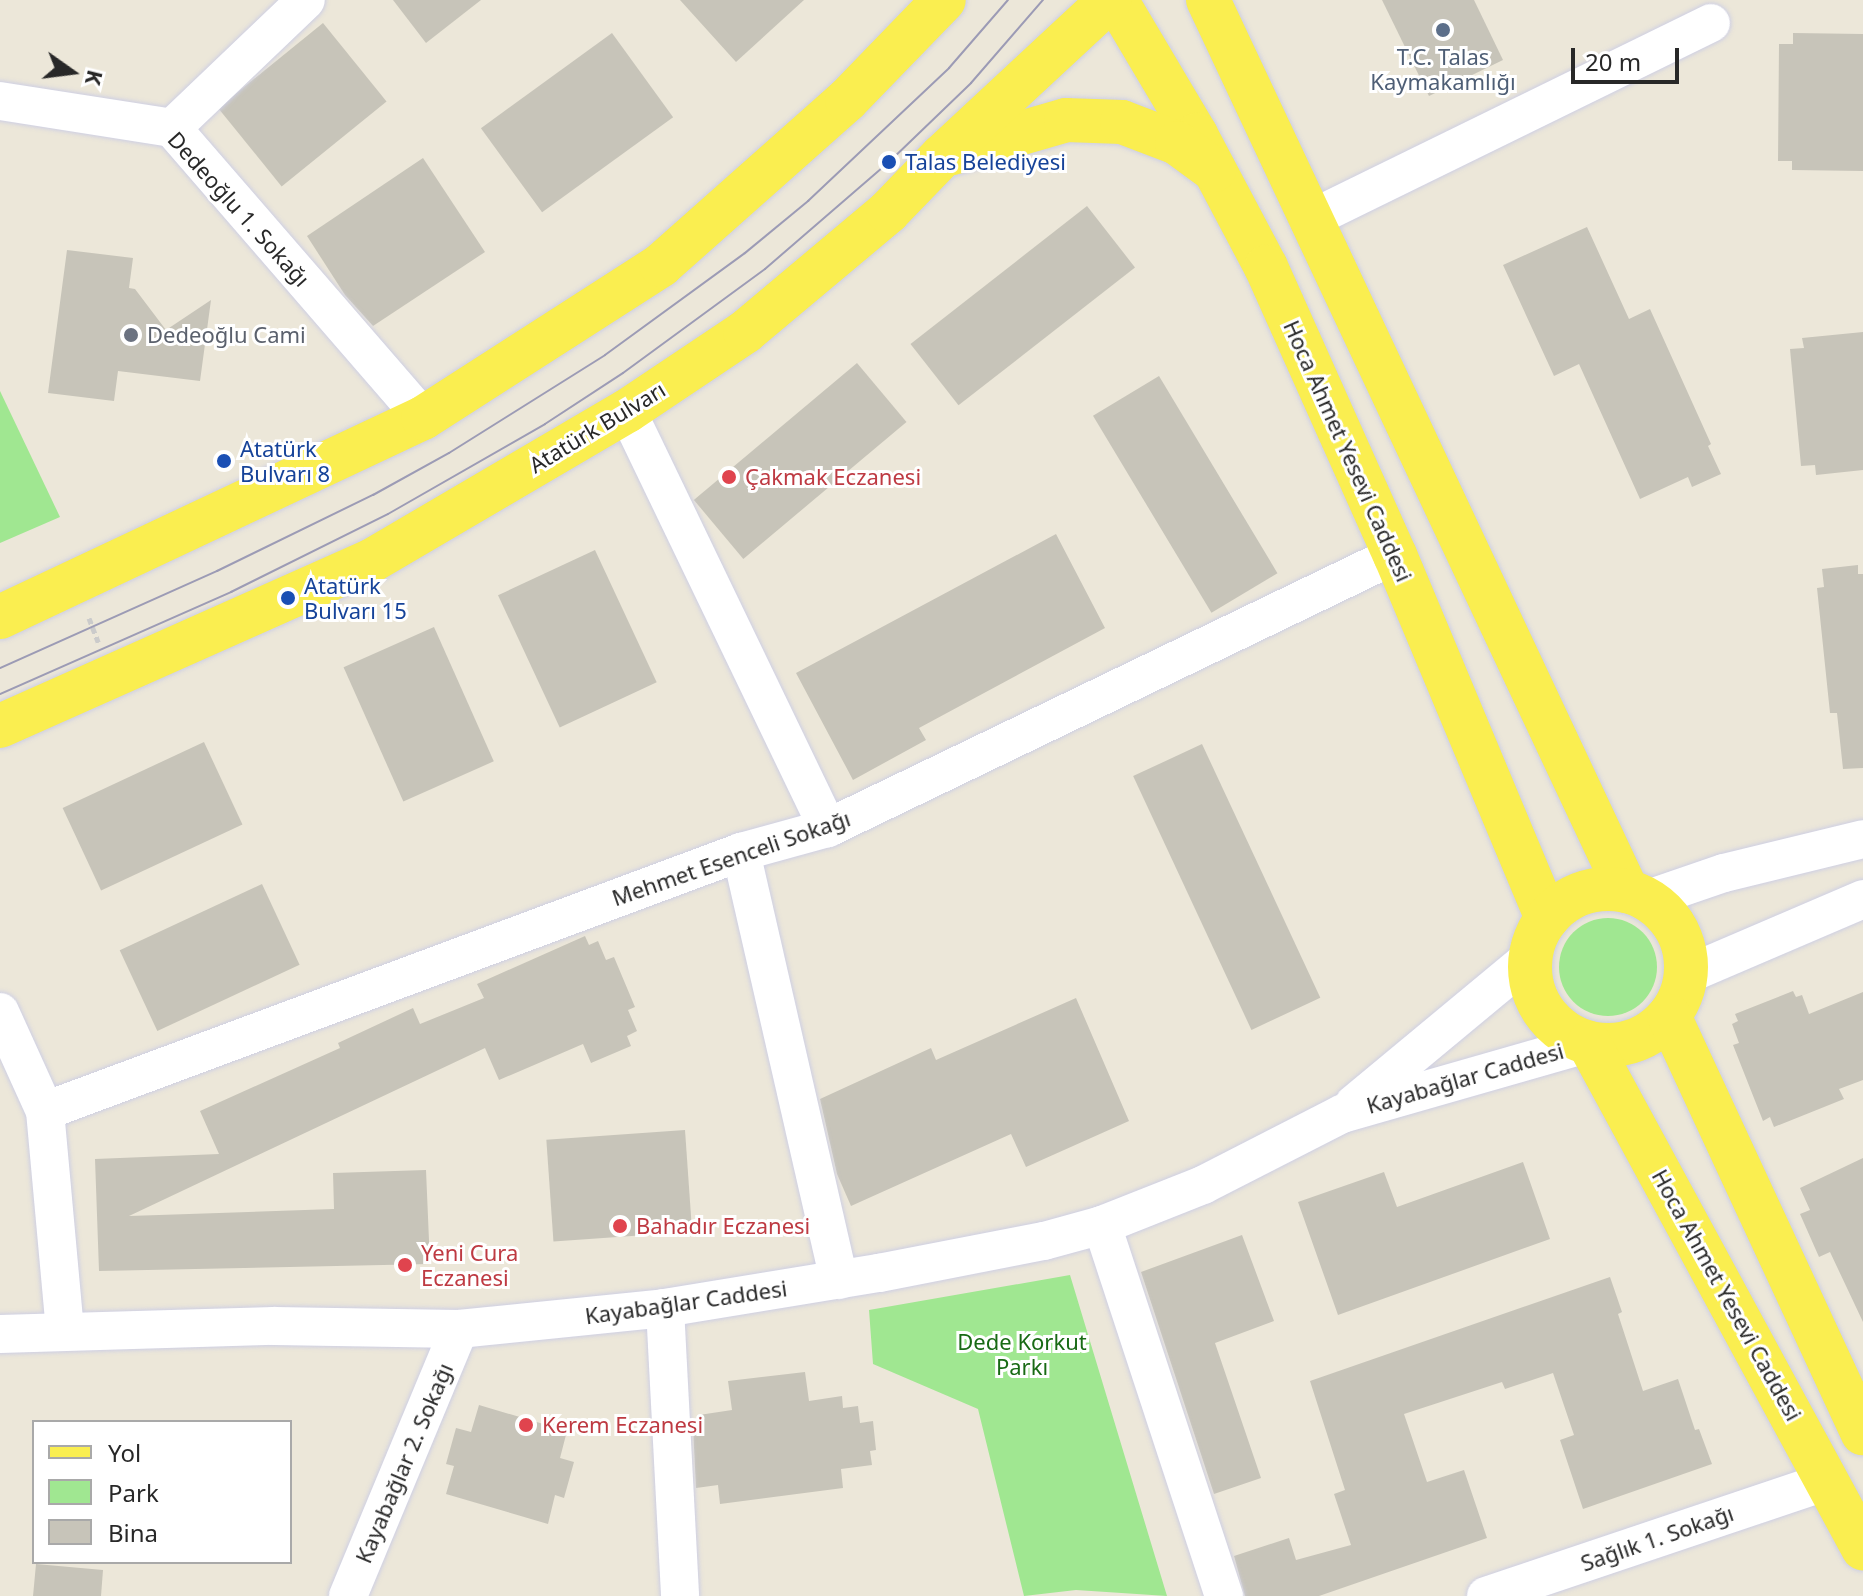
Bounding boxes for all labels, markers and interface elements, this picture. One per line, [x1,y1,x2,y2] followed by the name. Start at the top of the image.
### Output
[1434,21,1452,39] marker: T.C. Talas Kaymakamlığı
[32,32,112,112] north arrow
[1575,32,1683,82] scale bar
[1370,43,1516,94] place label: T.C. Talas Kaymakamlığı
[1585,45,1641,78] text: 20 m
[79,67,112,89] text: K
[163,126,315,292] street label: Dedeoğlu 1. Sokağı
[905,149,1066,175] place label: Talas Belediyesi
[880,153,898,171] marker: Talas Belediyesi
[1278,316,1418,586] street label: Hoca Ahmet Yesevi Caddesi
[147,322,306,348] place label: Dedeoğlu Cami
[122,326,140,344] marker: Dedeoğlu Cami
[524,376,670,478] street label: Atatürk Bulvarı
[240,435,330,486] place label: Atatürk Bulvarı 8
[215,452,233,470] marker: Atatürk Bulvarı 8
[745,464,921,490] place label: Çakmak Eczanesi
[720,468,738,486] marker: Çakmak Eczanesi
[304,572,407,624] place label: Atatürk Bulvarı 15
[279,589,297,607] marker: Atatürk Bulvarı 15
[608,805,854,911] street label: Mehmet Esenceli Sokağı
[1363,1037,1567,1119] street label: Kayabağlar Caddesi
[1647,1165,1807,1425] street label: Hoca Ahmet Yesevi Caddesi
[636,1213,810,1239] place label: Bahadır Eczanesi
[611,1217,629,1235] marker: Bahadır Eczanesi
[421,1239,518,1290] place label: Yeni Cura Eczanesi
[396,1256,414,1274] marker: Yeni Cura Eczanesi
[583,1275,789,1329] street label: Kayabağlar Caddesi
[957,1328,1087,1380] park label: Dede Korkut Parkı
[350,1359,458,1567] street label: Kayabağlar 2. Sokağı
[542,1412,703,1438] place label: Kerem Eczanesi
[517,1416,535,1434] marker: Kerem Eczanesi
[32,1420,292,1564] legend
[108,1436,141,1469] text: Yol
[108,1476,159,1509] text: Park
[1577,1500,1737,1576] street label: Sağlık 1. Sokağı
[108,1516,158,1549] text: Bina

